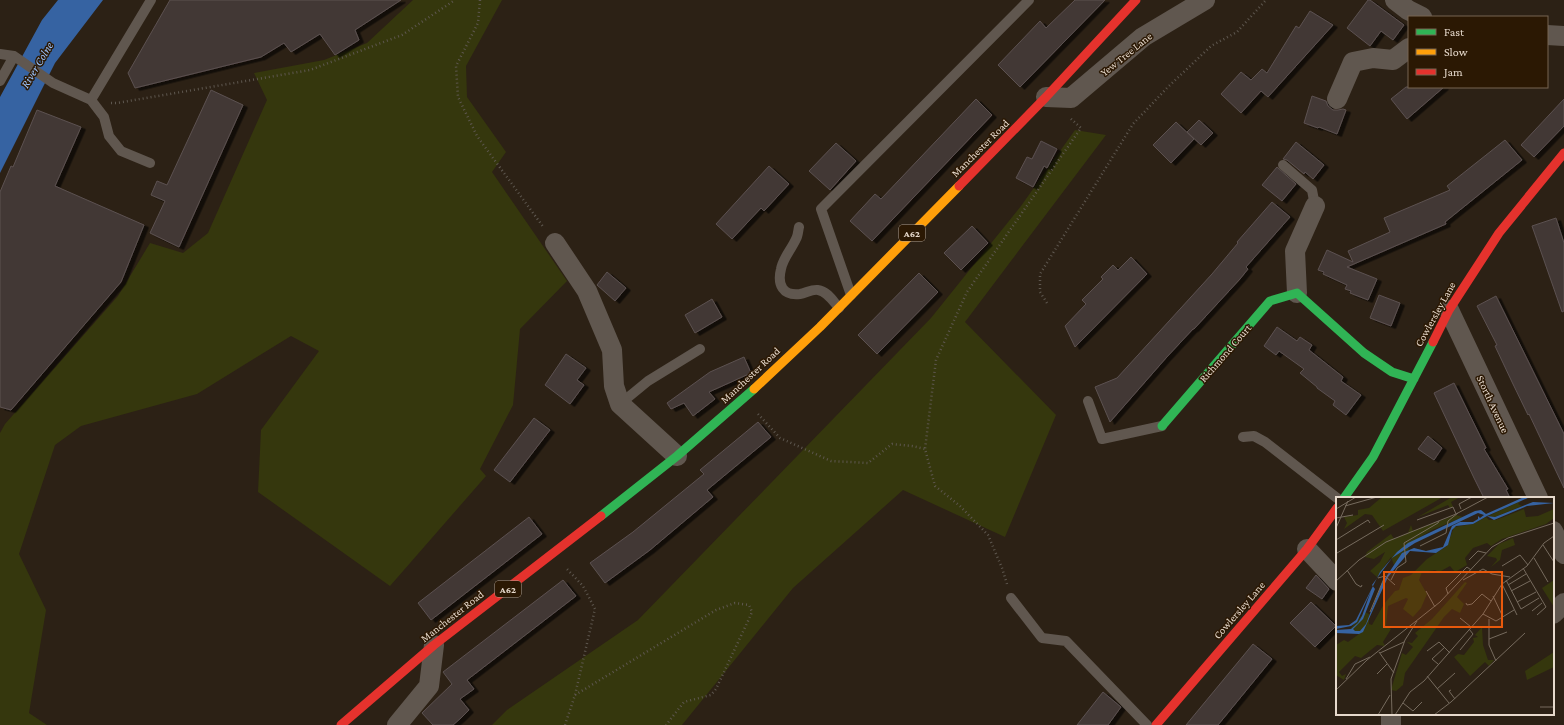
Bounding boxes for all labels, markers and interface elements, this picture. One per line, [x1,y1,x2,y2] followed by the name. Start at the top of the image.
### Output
[1408,16,1548,88] legend
[1444,25,1465,39] text: Fast
[1098,29,1154,78] street label: Yew Tree Lane
[18,39,56,91] water label: River Colne
[1444,45,1468,59] text: Slow
[1443,65,1463,79] text: Jam
[949,117,1011,179] street label: Manchester Road
[899,225,925,241] road number: A62
[1412,279,1459,349] street label: Cowlersley Lane
[1197,321,1254,384] street label: Richmond Court
[718,344,782,405] street label: Manchester Road
[1474,373,1512,435] street label: Storth Avenue
[1336,497,1554,715] inset map
[1211,579,1268,642] street label: Cowlersley Lane
[495,581,521,597] road number: A62
[418,588,486,644] street label: Manchester Road

